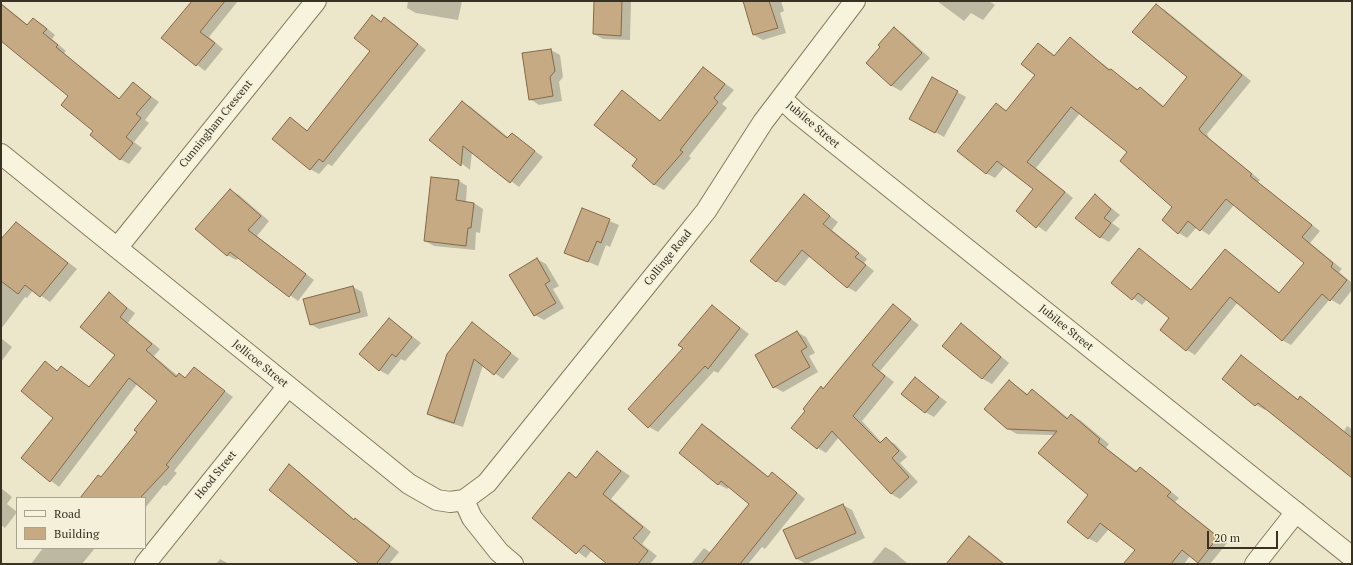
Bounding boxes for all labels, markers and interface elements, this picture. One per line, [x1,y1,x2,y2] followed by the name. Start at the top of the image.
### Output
[177,78,255,170] street label: Cunningham Crescent
[784,99,842,151] street label: Jubilee Street
[642,227,694,289] street label: Collinge Road
[1036,302,1096,354] street label: Jubilee Street
[230,338,290,390] street label: Jellicoe Street
[193,448,239,502] street label: Hood Street
[16,497,146,549] legend
[54,506,81,521] text: Road
[1209,523,1280,549] scale bar
[54,526,99,541] text: Building
[1214,530,1240,545] text: 20 m

